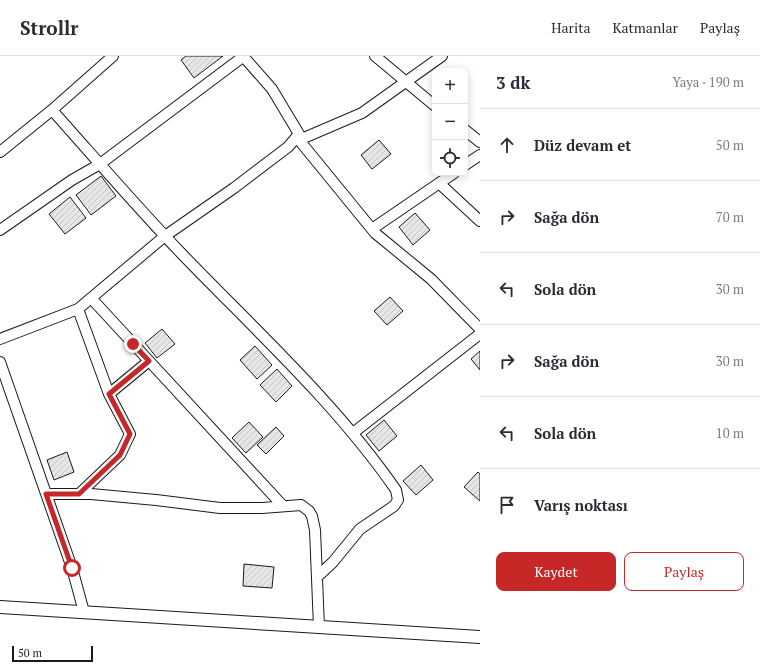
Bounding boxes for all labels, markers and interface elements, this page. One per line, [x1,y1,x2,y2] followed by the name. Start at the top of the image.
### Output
[20,15,78,40] text: Strollr
[551,18,590,37] text: Harita
[612,18,678,37] text: Katmanlar
[700,18,740,37] text: Paylaş
[432,68,468,176] map controls
[432,68,468,104] button: +
[496,71,530,94] text: 3 dk
[672,73,744,91] text: Yaya · 190 m
[432,104,468,140] button: −
[496,134,518,156] icon: ahead
[534,135,631,155] text: Düz devam et
[716,136,744,154] text: 50 m
[432,140,468,176] button: locate
[496,206,518,228] icon: right
[534,207,599,227] text: Sağa dön
[716,208,744,226] text: 70 m
[496,278,518,300] icon: left
[534,279,596,299] text: Sola dön
[716,280,744,298] text: 30 m
[124,335,142,353] route end
[496,350,518,372] icon: right
[534,351,599,371] text: Sağa dön
[716,352,744,370] text: 30 m
[496,422,518,444] icon: left
[534,423,596,443] text: Sola dön
[716,424,744,442] text: 10 m
[496,494,518,516] icon: arrive
[534,495,628,515] text: Varış noktası
[496,552,616,591] button: Kaydet
[624,552,744,591] button: Paylaş
[63,559,81,577] route start
[12,644,93,663] scale bar
[18,646,42,660] text: 50 m

